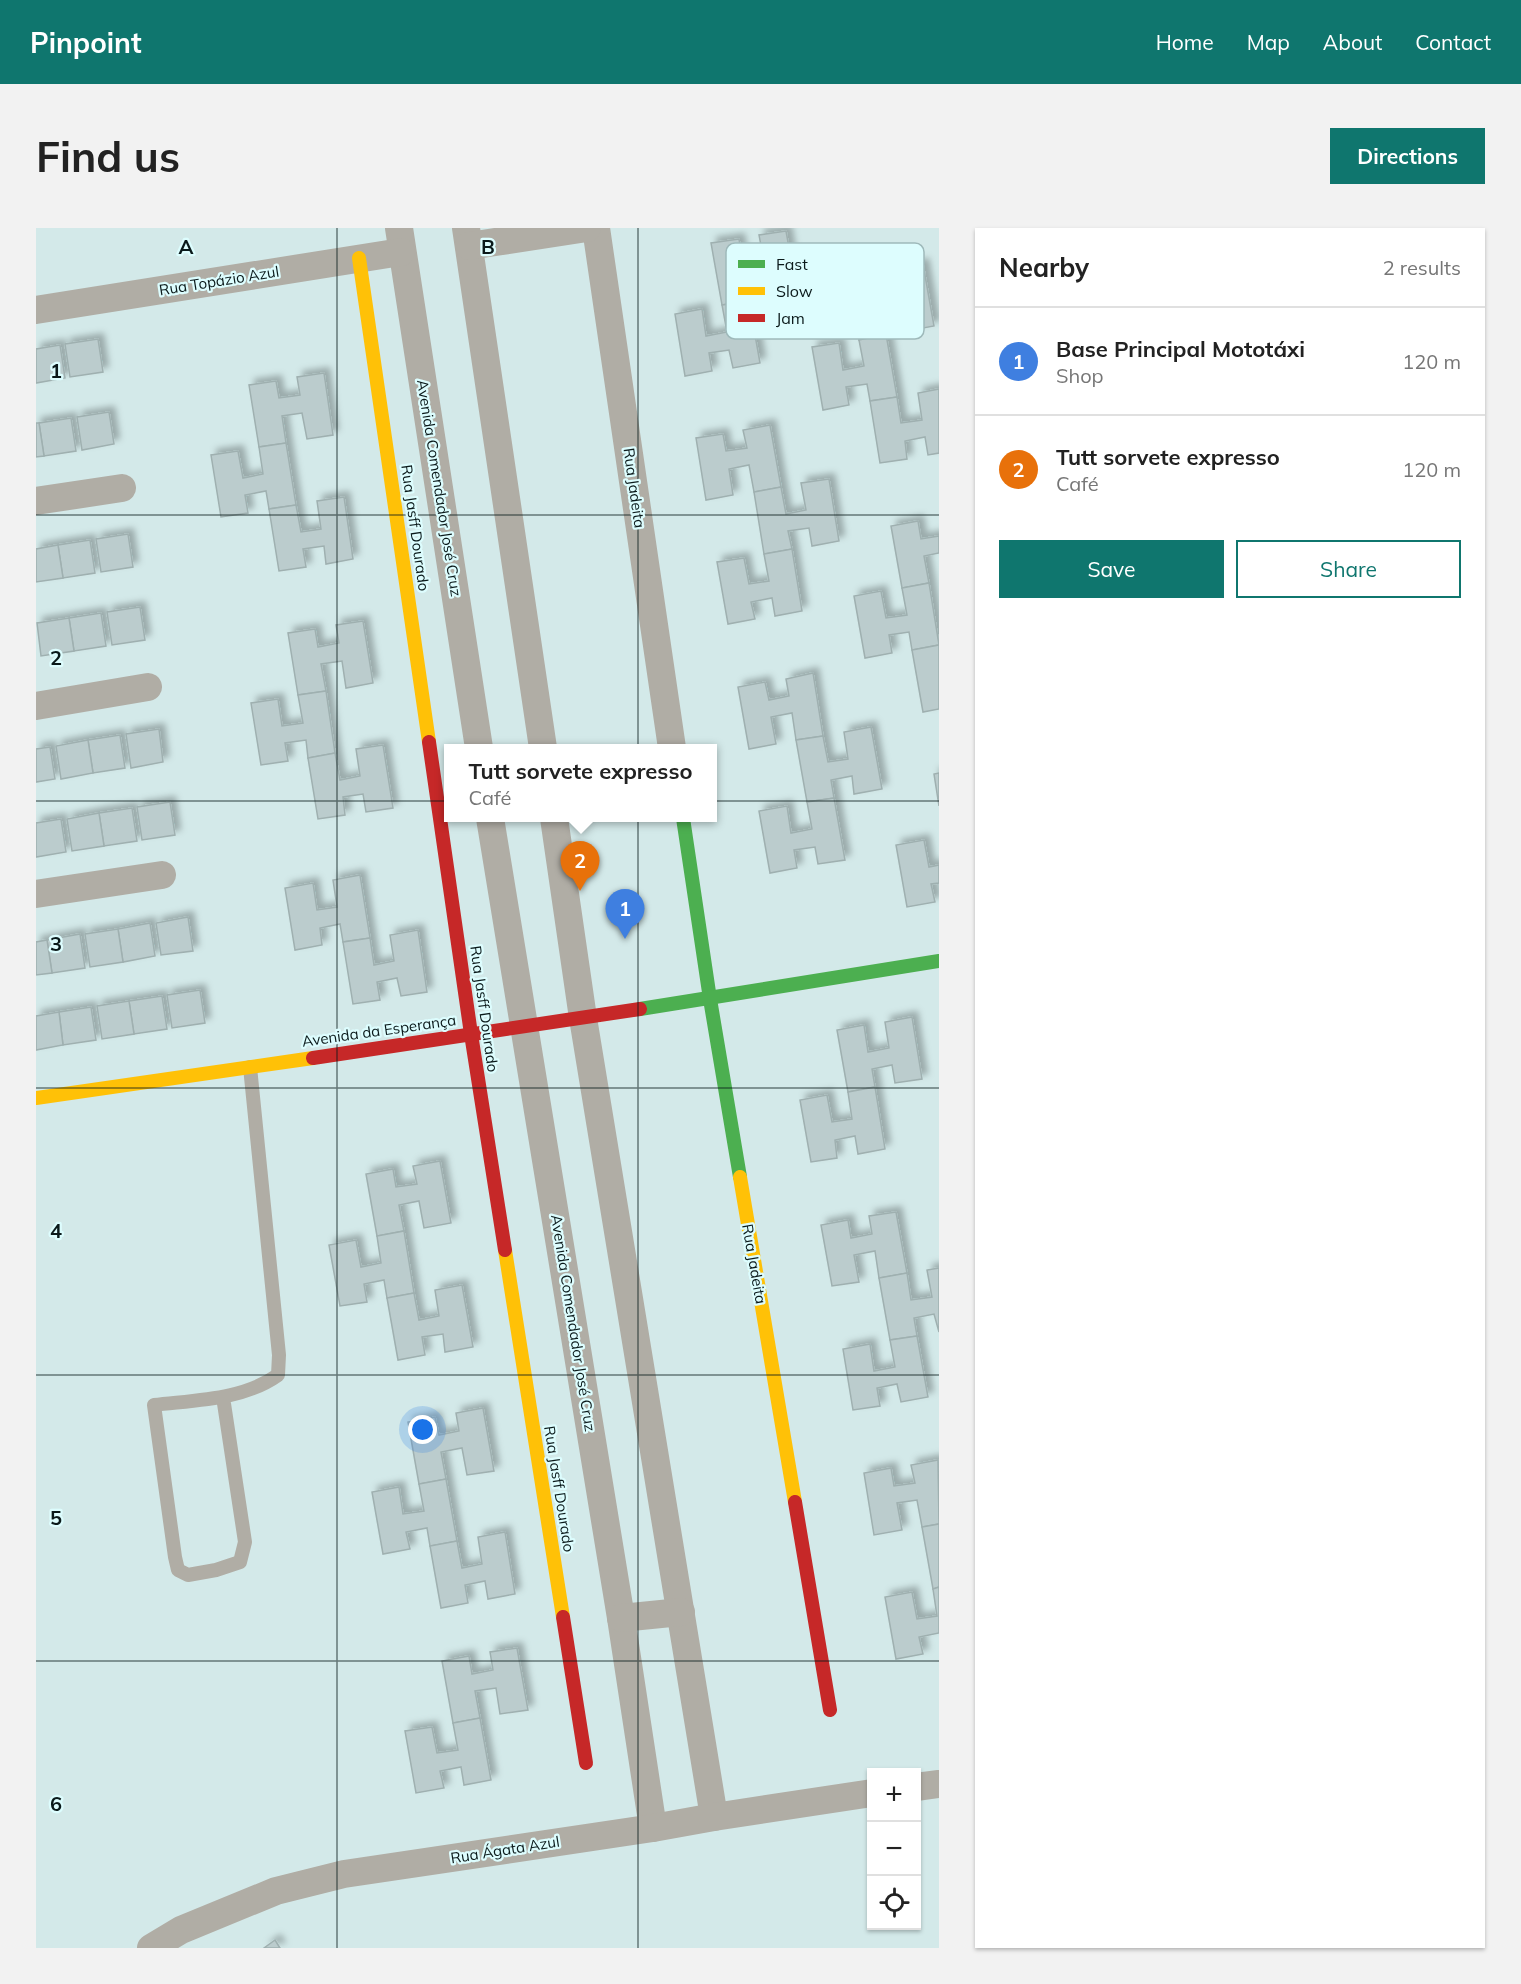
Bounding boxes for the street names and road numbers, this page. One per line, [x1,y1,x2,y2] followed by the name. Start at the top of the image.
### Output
[158,262,280,299] street label: Rua Topázio Azul
[413,378,466,598] street label: Avenida Comendador José Cruz
[619,447,650,529] street label: Rua Jadeita
[397,463,434,592] street label: Rua Jasff Dourado
[466,944,503,1073] street label: Rua Jasff Dourado
[301,1010,457,1051] street label: Avenida da Esperança
[547,1213,600,1433] street label: Avenida Comendador José Cruz
[738,1222,771,1305] street label: Rua Jadeita
[540,1424,579,1553] street label: Rua Jasff Dourado
[449,1832,561,1868] street label: Rua Ágata Azul

